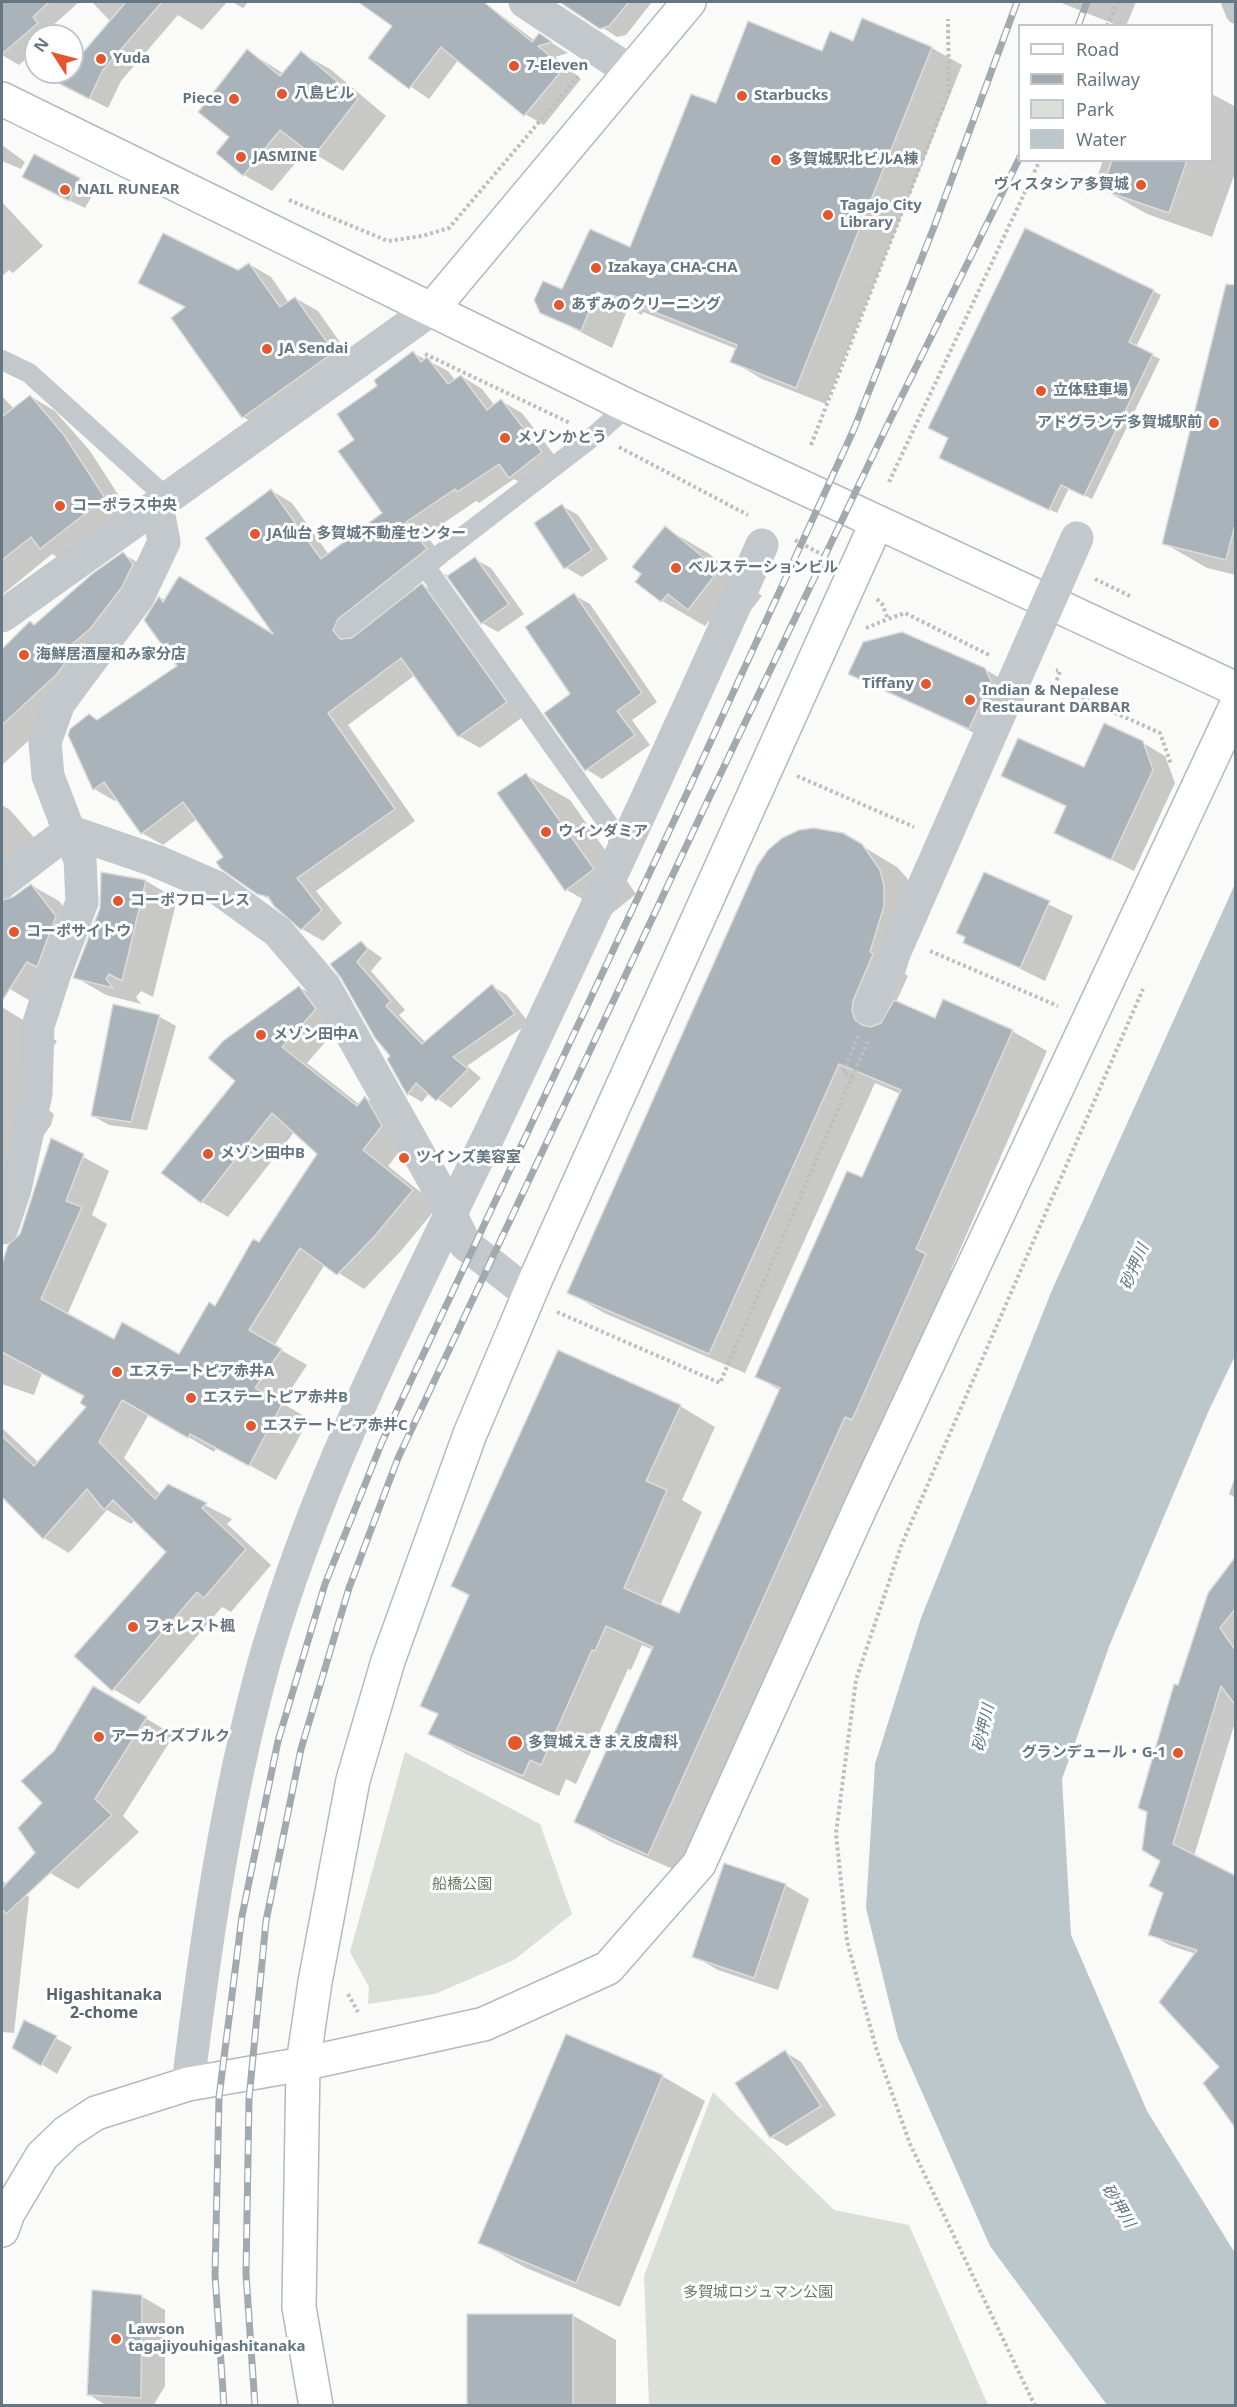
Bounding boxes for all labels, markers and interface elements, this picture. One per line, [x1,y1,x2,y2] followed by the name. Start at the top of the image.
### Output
[24,24,84,84] north arrow
[1018,24,1213,162] legend
[28,33,54,56] text: N
[1076,37,1119,61] text: Road
[113,50,150,68] place label: Yuda
[94,52,108,66] marker: Yuda
[526,57,588,75] place label: 7-Eleven
[507,59,521,73] marker: 7-Eleven
[1076,67,1140,91] text: Railway
[294,85,354,103] place label: 八島ビル
[275,87,289,101] marker: 八島ビル
[754,87,828,105] place label: Starbucks
[735,89,749,103] marker: Starbucks
[183,90,222,108] place label: Piece
[227,92,241,106] marker: Piece
[1076,97,1114,121] text: Park
[1076,127,1127,151] text: Water
[253,148,317,166] place label: JASMINE
[234,150,248,164] marker: JASMINE
[788,151,918,169] place label: 多賀城駅北ビルA棟
[769,153,783,167] marker: 多賀城駅北ビルA棟
[994,176,1129,194] place label: ヴィスタシア多賀城
[1134,178,1148,192] marker: ヴィスタシア多賀城
[77,181,180,199] place label: NAIL RUNEAR
[58,183,72,197] marker: NAIL RUNEAR
[840,197,922,232] place label: Tagajo City Library
[821,208,835,222] marker: Tagajo City Library
[608,259,738,277] place label: Izakaya CHA-CHA
[589,261,603,275] marker: Izakaya CHA-CHA
[571,296,721,314] place label: あずみのクリーニング
[552,298,566,312] marker: あずみのクリーニング
[279,340,348,358] place label: JA Sendai
[260,342,274,356] marker: JA Sendai
[1053,382,1128,400] place label: 立体駐車場
[1034,384,1048,398] marker: 立体駐車場
[1037,414,1202,432] place label: アドグランデ多賀城駅前
[1207,416,1221,430] marker: アドグランデ多賀城駅前
[517,429,607,447] place label: メゾンかとう
[498,431,512,445] marker: メゾンかとう
[72,497,177,515] place label: コーポラス中央
[53,499,67,513] marker: コーポラス中央
[267,525,466,543] place label: JA仙台 多賀城不動産センター
[248,527,262,541] marker: JA仙台 多賀城不動産センター
[688,559,838,577] place label: ベルステーションビル
[669,561,683,575] marker: ベルステーションビル
[36,646,186,664] place label: 海鮮居酒屋和み家分店
[17,648,31,662] marker: 海鮮居酒屋和み家分店
[862,675,914,693] place label: Tiffany
[919,677,933,691] marker: Tiffany
[982,682,1130,717] place label: Indian & Nepalese Restaurant DARBAR
[963,693,977,707] marker: Indian & Nepalese Restaurant DARBAR
[558,823,648,841] place label: ウィンダミア
[539,825,553,839] marker: ウィンダミア
[130,892,250,910] place label: コーポフローレス
[111,894,125,908] marker: コーポフローレス
[26,923,131,941] place label: コーポサイトウ
[7,925,21,939] marker: コーポサイトウ
[273,1026,358,1044] place label: メゾン田中A
[254,1028,268,1042] marker: メゾン田中A
[220,1145,305,1163] place label: メゾン田中B
[201,1147,215,1161] marker: メゾン田中B
[416,1149,521,1167] place label: ツインズ美容室
[397,1151,411,1165] marker: ツインズ美容室
[1117,1241,1153,1293] water label: 砂押川
[129,1363,274,1381] place label: エステートピア赤井A
[110,1365,124,1379] marker: エステートピア赤井A
[203,1389,348,1407] place label: エステートピア赤井B
[184,1391,198,1405] marker: エステートピア赤井B
[263,1417,408,1435] place label: エステートピア赤井C
[244,1419,258,1433] marker: エステートピア赤井C
[145,1618,235,1636] place label: フォレスト楓
[126,1620,140,1634] marker: フォレスト楓
[969,1702,999,1754] water label: 砂押川
[111,1728,230,1746] place label: アーカイズブルク
[92,1730,106,1744] marker: アーカイズブルク
[506,1734,524,1752] marker: 多賀城えきまえ皮膚科
[528,1734,678,1752] place label: 多賀城えきまえ皮膚科
[1022,1744,1166,1762] place label: グランデュール・G-1
[1171,1746,1185,1760] marker: グランデュール・G-1
[432,1876,492,1894] park label: 船橋公園
[46,1985,162,2023] district label: Higashitanaka 2-chome
[1097,2181,1139,2231] water label: 砂押川
[683,2284,833,2302] park label: 多賀城ロジュマン公園
[128,2321,306,2356] place label: Lawson tagajiyouhigashitanaka
[109,2332,123,2346] marker: Lawson tagajiyouhigashitanaka

